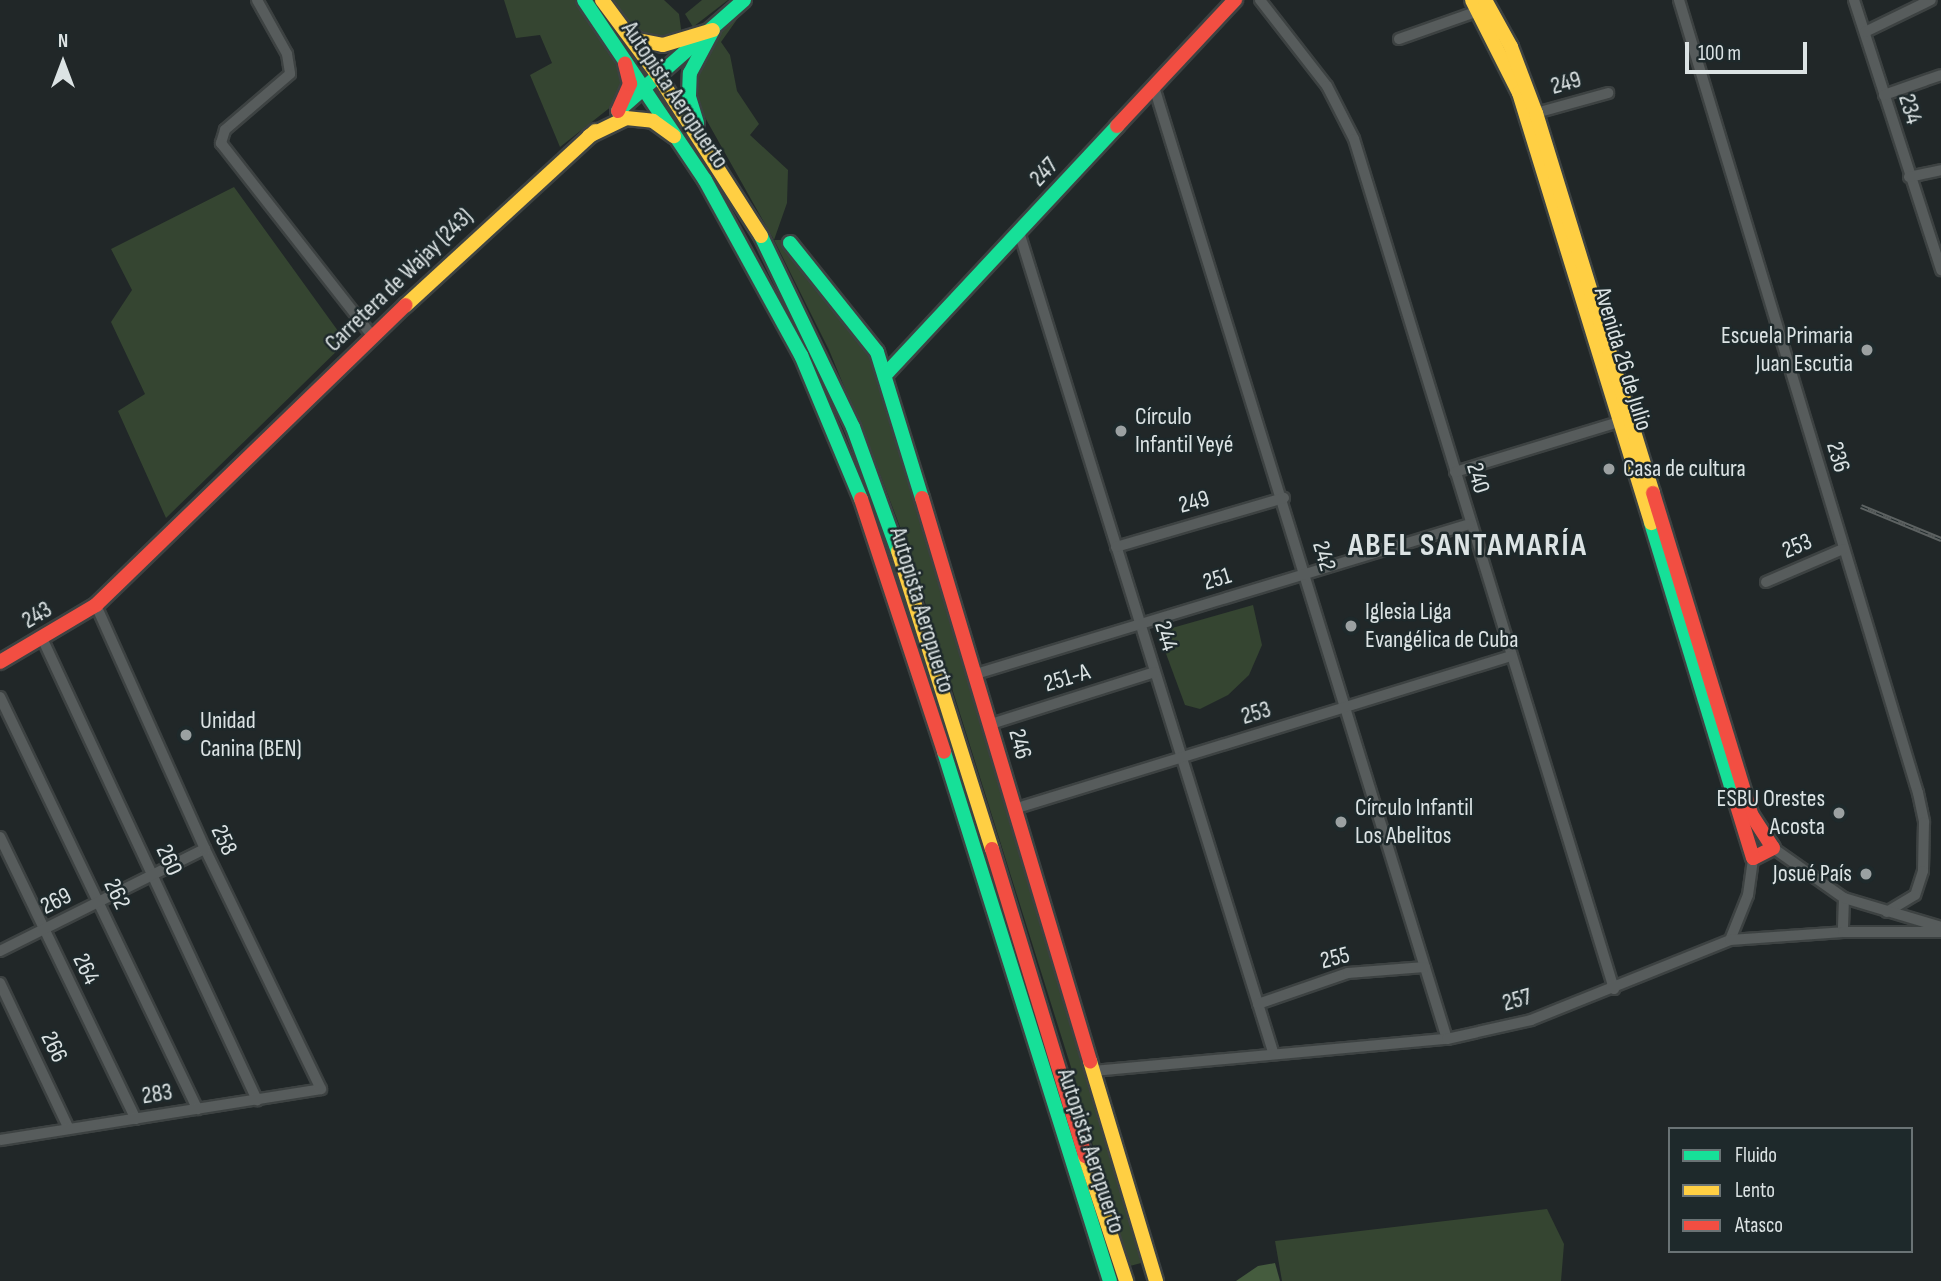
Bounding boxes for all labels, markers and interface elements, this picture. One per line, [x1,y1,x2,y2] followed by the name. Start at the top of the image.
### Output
[615,16,735,174] street label: Autopista Aeropuerto
[28,28,98,98] north arrow
[1689,28,1812,72] scale bar
[58,30,68,53] text: N
[1698,41,1741,66] text: 100 m
[1547,65,1585,101] street label: 249
[1892,90,1928,128] street label: 234
[1024,151,1064,193] street label: 247
[319,202,479,358] street label: Carretera de Wajay (243)
[1588,284,1658,434] street label: Avenida 26 de Julio
[1721,322,1853,378] place label: Escuela Primaria Juan Escutia
[1859,342,1875,358] marker: Escuela Primaria Juan Escutia
[1135,403,1234,459] place label: Círculo Infantil Yeyé
[1113,423,1129,439] marker: Círculo Infantil Yeyé
[1820,438,1856,476] street label: 236
[1623,455,1746,483] place label: Casa de cultura
[1460,459,1496,497] street label: 240
[1601,461,1617,477] marker: Casa de cultura
[1175,484,1213,520] street label: 249
[883,524,961,696] street label: Autopista Aeropuerto
[1350,527,1586,565] district label: ABEL SANTAMARÍA
[1778,527,1816,565] street label: 253
[1306,538,1342,574] street label: 242
[1199,561,1235,597] street label: 251
[17,595,57,635] street label: 243
[1365,598,1518,654] place label: Iglesia Liga Evangélica de Cuba
[1148,617,1184,655] street label: 244
[1343,618,1359,634] marker: Iglesia Liga Evangélica de Cuba
[1041,657,1093,699] street label: 251-A
[1238,695,1274,731] street label: 253
[200,707,302,763] place label: Unidad Canina (BEN)
[1002,726,1038,762] street label: 246
[178,727,194,743] marker: Unidad Canina (BEN)
[1717,785,1825,841] place label: ESBU Orestes Acosta
[1355,794,1473,850] place label: Círculo Infantil Los Abelitos
[1831,805,1847,821] marker: ESBU Orestes Acosta
[1333,814,1349,830] marker: Círculo Infantil Los Abelitos
[205,820,243,860] street label: 258
[149,840,189,880] street label: 260
[1773,860,1852,888] place label: Josué País
[1858,866,1874,882] marker: Josué País
[97,874,137,914] street label: 262
[36,881,76,921] street label: 269
[1317,941,1353,975] street label: 255
[66,949,106,989] street label: 264
[1499,982,1535,1018] street label: 257
[34,1027,74,1067] street label: 266
[1051,1065,1131,1237] street label: Autopista Aeropuerto
[140,1077,174,1111] street label: 283
[1668,1127,1913,1253] legend
[1735,1143,1777,1168] text: Fluido
[1735,1178,1775,1203] text: Lento
[1735,1213,1783,1238] text: Atasco

